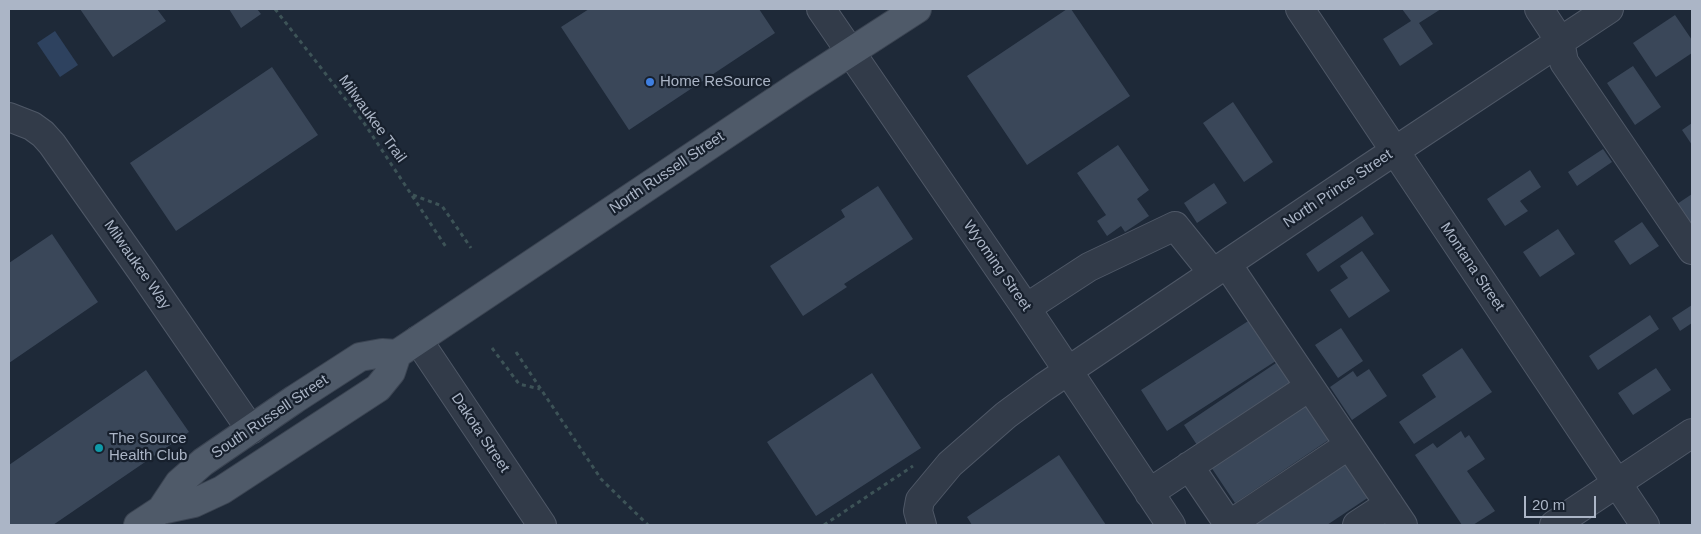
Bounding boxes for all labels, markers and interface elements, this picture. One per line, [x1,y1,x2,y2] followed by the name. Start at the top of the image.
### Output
[334,72,410,166] street label: Milwaukee Trail
[660,73,771,91] place label: Home ReSource
[644,76,656,88] marker: Home ReSource
[606,128,728,218] street label: North Russell Street
[1280,146,1396,232] street label: North Prince Street
[100,217,174,313] street label: Milwaukee Way
[959,217,1035,315] street label: Wyoming Street
[1436,219,1508,315] street label: Montana Street
[208,371,332,463] street label: South Russell Street
[447,390,513,476] street label: Dakota Street
[109,430,187,465] place label: The Source Health Club
[93,442,105,454] marker: The Source Health Club
[1526,486,1598,518] scale bar
[1532,496,1565,513] text: 20 m

